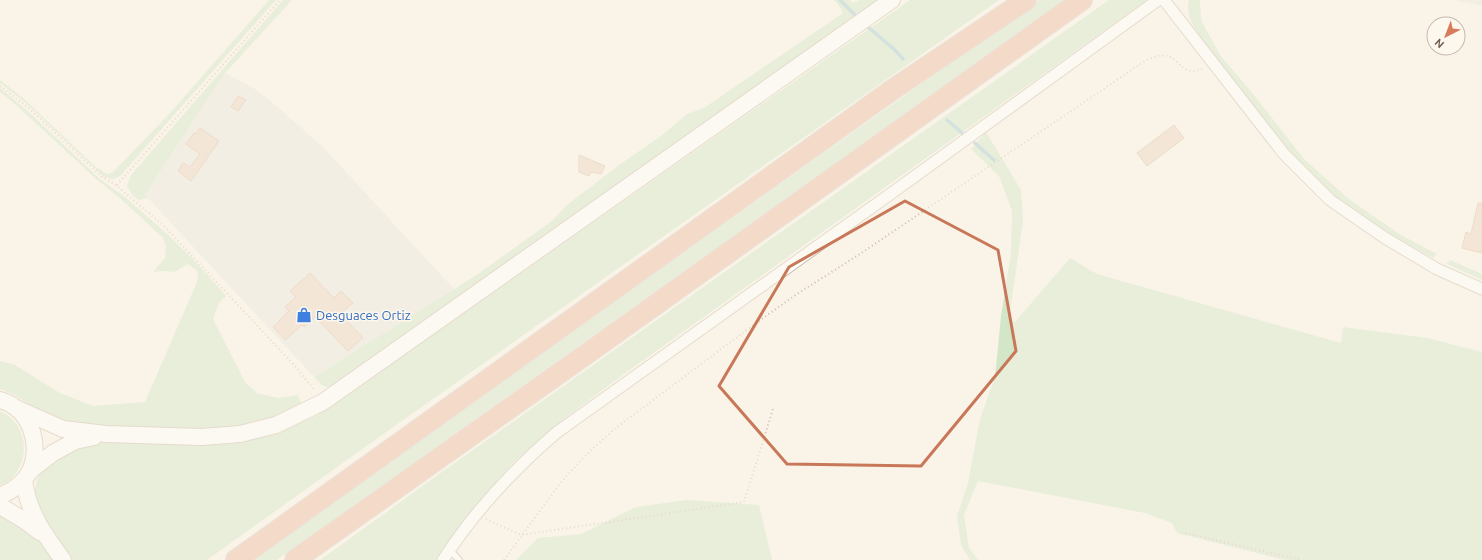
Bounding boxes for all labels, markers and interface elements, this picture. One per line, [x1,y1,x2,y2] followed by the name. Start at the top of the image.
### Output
[1426,16,1466,56] north arrow
[1432,36,1446,51] text: N
[295,306,313,324] shop icon: Desguaces Ortiz
[316,308,411,322] place label: Desguaces Ortiz

